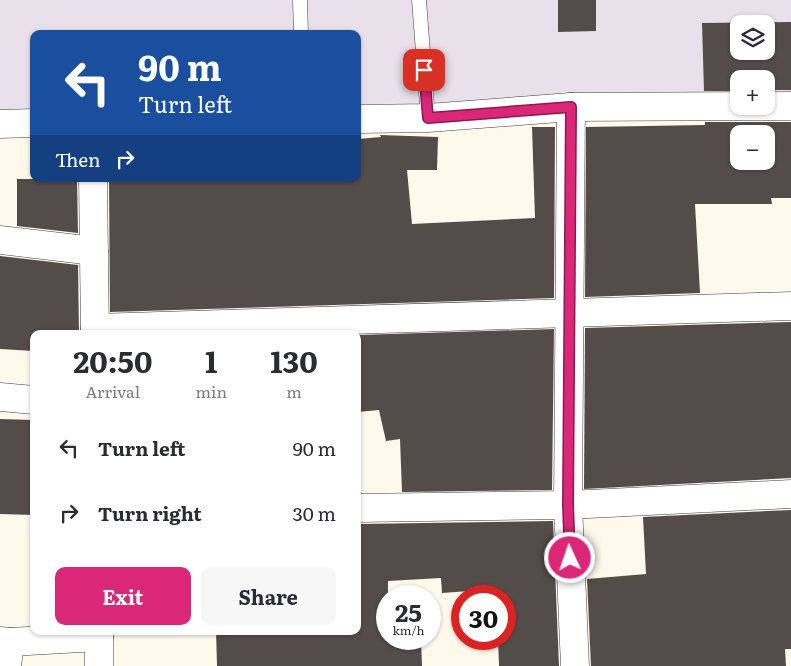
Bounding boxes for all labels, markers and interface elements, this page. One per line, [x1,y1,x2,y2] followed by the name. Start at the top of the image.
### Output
[730,15,775,170] map controls
[730,15,775,60] button: layers
[138,40,222,92] text: 90 m
[403,49,445,91] pin
[55,50,120,115] icon: left
[410,56,438,84] icon: arrive
[730,70,775,115] button: +
[138,87,232,120] text: Turn left
[730,125,775,170] button: −
[55,145,101,173] text: Then
[111,145,139,173] icon: right
[73,338,152,382] text: 20:50
[205,338,218,382] text: 1
[270,338,318,382] text: 130
[85,379,140,403] text: Arrival
[196,379,227,403] text: min
[286,379,302,403] text: m
[55,434,83,462] icon: left
[98,434,185,462] text: Turn left
[293,434,336,462] text: 90 m
[55,499,83,527] icon: right
[98,499,202,527] text: Turn right
[292,499,336,527] text: 30 m
[543,531,595,583] position arrow
[55,567,191,625] button: Exit
[201,567,336,625] button: Share
[451,585,516,650] speed limit sign: 30
[395,593,422,630] text: 25
[393,621,424,639] text: km/h

